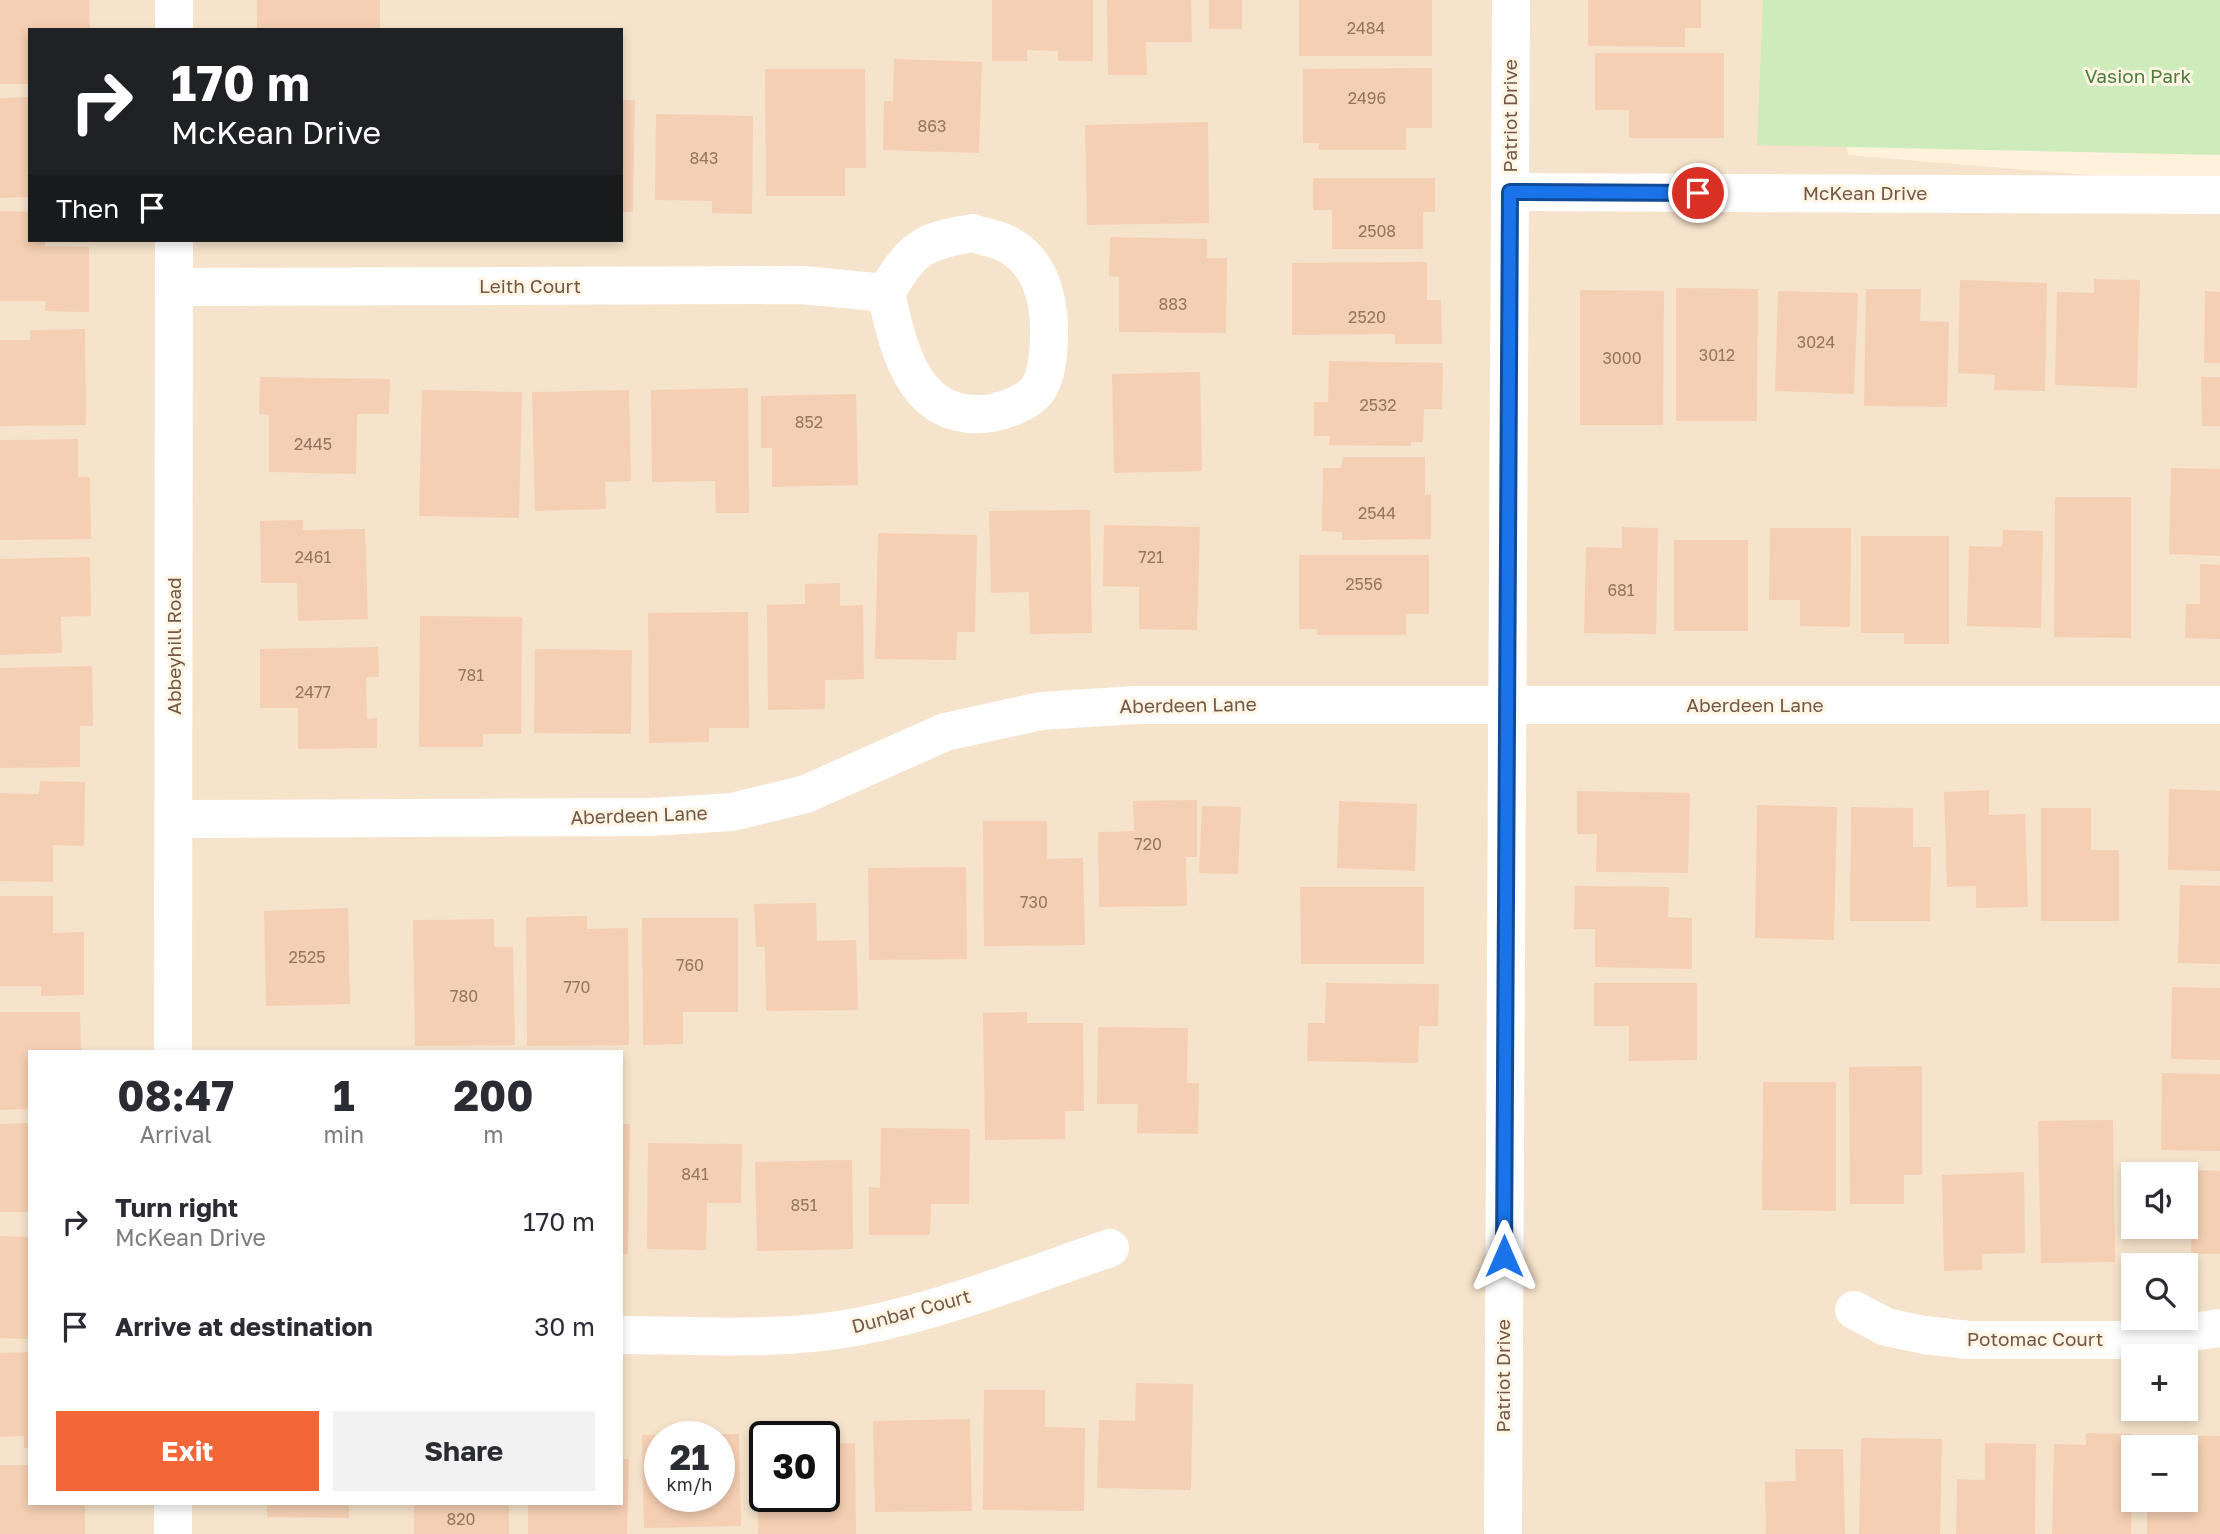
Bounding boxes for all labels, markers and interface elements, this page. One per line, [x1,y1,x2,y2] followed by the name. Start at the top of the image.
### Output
[1347,18,1385,38] house number: 2484
[171,53,310,112] text: 170 m
[56,56,147,147] icon: right
[1498,59,1521,173] street label: Patriot Drive
[2085,64,2191,87] park label: Vasion Park
[1348,88,1386,108] house number: 2496
[171,113,381,151] text: McKean Drive
[918,116,946,136] house number: 863
[690,148,718,168] house number: 843
[1668,163,1728,223] pin
[1679,174,1717,212] icon: arrive
[1803,181,1927,204] street label: McKean Drive
[133,189,171,227] icon: arrive
[56,193,119,224] text: Then
[1358,221,1396,241] house number: 2508
[479,274,581,297] street label: Leith Court
[1159,294,1187,314] house number: 883
[1348,307,1386,327] house number: 2520
[1797,332,1835,352] house number: 3024
[1699,345,1735,365] house number: 3012
[1602,348,1642,368] house number: 3000
[1359,395,1397,415] house number: 2532
[795,412,823,432] house number: 852
[294,434,332,454] house number: 2445
[1358,503,1396,523] house number: 2544
[295,547,331,567] house number: 2461
[1138,547,1164,567] house number: 721
[1345,574,1383,594] house number: 2556
[162,577,185,715] street label: Abbeyhill Road
[1607,580,1635,600] house number: 681
[458,665,484,685] house number: 781
[295,682,331,702] house number: 2477
[1119,692,1257,717] street label: Aberdeen Lane
[1686,693,1824,716] street label: Aberdeen Lane
[570,801,708,828] street label: Aberdeen Lane
[1134,834,1162,854] house number: 720
[1020,892,1048,912] house number: 730
[288,947,326,967] house number: 2525
[676,955,704,975] house number: 760
[564,977,590,997] house number: 770
[450,986,478,1006] house number: 780
[117,1070,234,1120] text: 08:47
[333,1070,355,1120] text: 1
[453,1070,534,1120] text: 200
[140,1120,212,1148] text: Arrival
[323,1120,364,1148] text: min
[483,1120,504,1148] text: m
[2121,1162,2198,1512] map controls
[2121,1162,2198,1239] button: sound
[681,1164,709,1184] house number: 841
[115,1192,238,1223] text: Turn right
[791,1195,818,1215] house number: 851
[56,1203,94,1241] icon: right
[523,1206,595,1237] text: 170 m
[1467,1219,1541,1293] position arrow
[115,1223,266,1251] text: McKean Drive
[2121,1253,2198,1330] button: search
[849,1284,973,1337] street label: Dunbar Court
[56,1308,94,1346] icon: arrive
[115,1311,373,1342] text: Arrive at destination
[534,1311,595,1342] text: 30 m
[1491,1319,1514,1433] street label: Patriot Drive
[1967,1327,2103,1350] street label: Potomac Court
[2121,1344,2198,1421] button: +
[56,1411,319,1491] button: Exit
[333,1411,595,1491] button: Share
[749,1421,840,1512] speed limit sign: 30
[2121,1435,2198,1512] button: −
[670,1436,709,1478] text: 21
[667,1473,712,1495] text: km/h
[447,1509,475,1529] house number: 820

